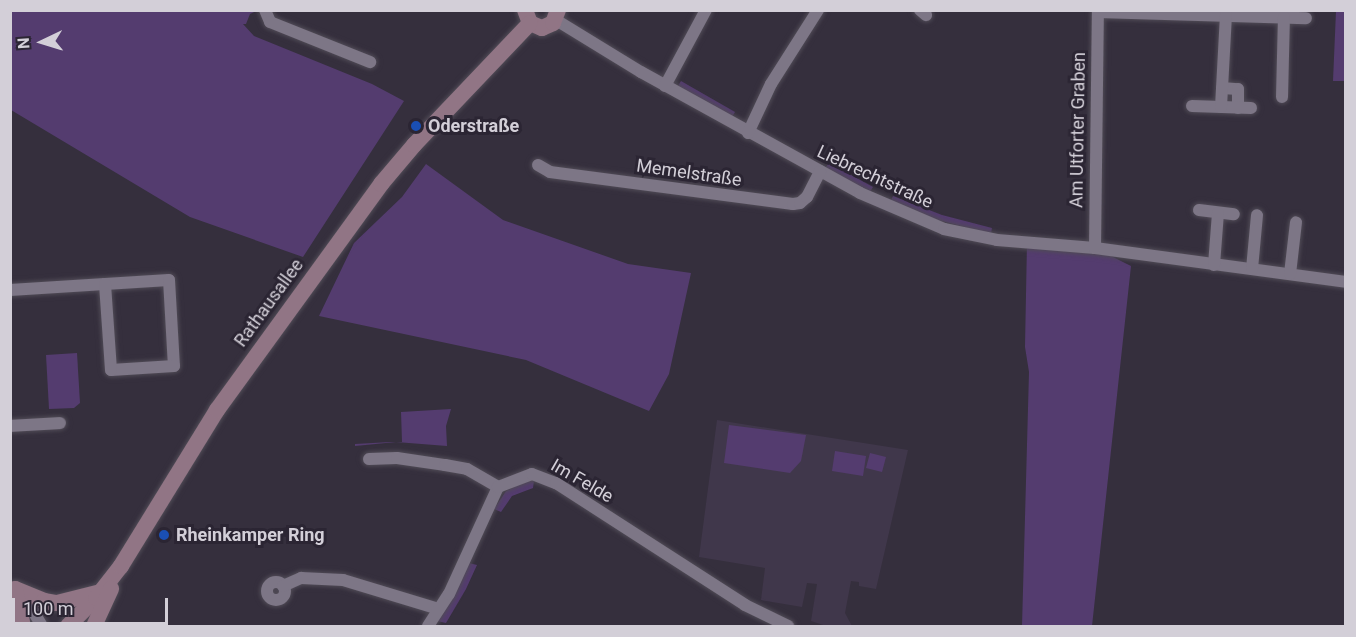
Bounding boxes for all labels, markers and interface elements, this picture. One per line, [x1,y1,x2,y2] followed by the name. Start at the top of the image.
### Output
[12,12,72,72] north arrow
[14,37,33,50] text: N
[1066,52,1090,208] street label: Am Utforter Graben
[428,115,519,137] place label: Oderstraße
[409,119,423,133] marker: Oderstraße
[814,141,936,213] street label: Liebrechtstraße
[635,155,743,191] street label: Memelstraße
[230,255,308,351] street label: Rathausallee
[547,455,617,507] street label: Im Felde
[176,524,325,546] place label: Rheinkamper Ring
[157,528,171,542] marker: Rheinkamper Ring
[15,586,171,624] scale bar
[23,598,74,619] text: 100 m

